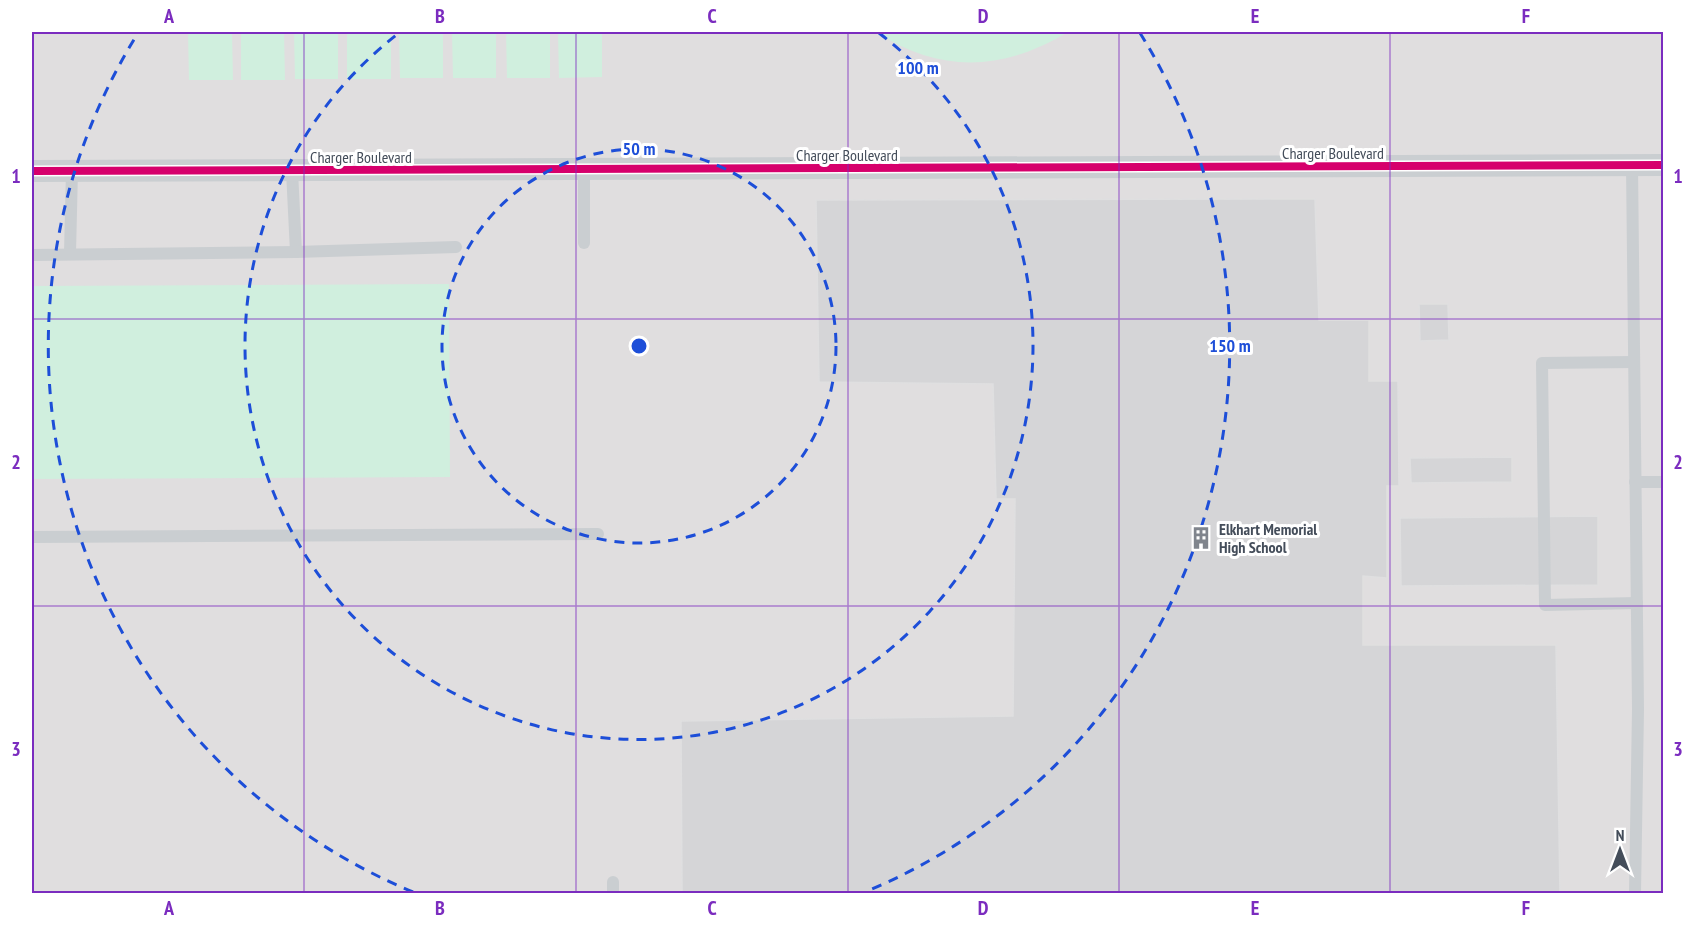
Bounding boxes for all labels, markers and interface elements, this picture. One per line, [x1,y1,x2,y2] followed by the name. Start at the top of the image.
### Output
[163,3,175,29] text: A
[435,3,445,29] text: B
[707,3,717,29] text: C
[978,3,989,29] text: D
[1251,3,1259,29] text: E
[1522,3,1530,29] text: F
[897,56,939,79] text: 100 m
[623,137,655,160] text: 50 m
[1282,143,1384,163] street label: Charger Boulevard
[796,145,898,165] street label: Charger Boulevard
[310,147,412,167] street label: Charger Boulevard
[11,163,21,189] text: 1
[1673,163,1683,189] text: 1
[1209,334,1251,357] text: 150 m
[629,336,649,356] centre of rings
[11,449,21,475] text: 2
[1673,449,1683,475] text: 2
[1219,519,1317,557] place label: Elkhart Memorial High School
[1188,525,1214,551] building icon: Elkhart Memorial High School
[11,736,21,762] text: 3
[1673,736,1683,762] text: 3
[1590,820,1650,880] north arrow
[1616,825,1624,845] text: N
[163,895,175,921] text: A
[435,895,445,921] text: B
[707,895,717,921] text: C
[978,895,989,921] text: D
[1251,895,1259,921] text: E
[1522,895,1530,921] text: F

